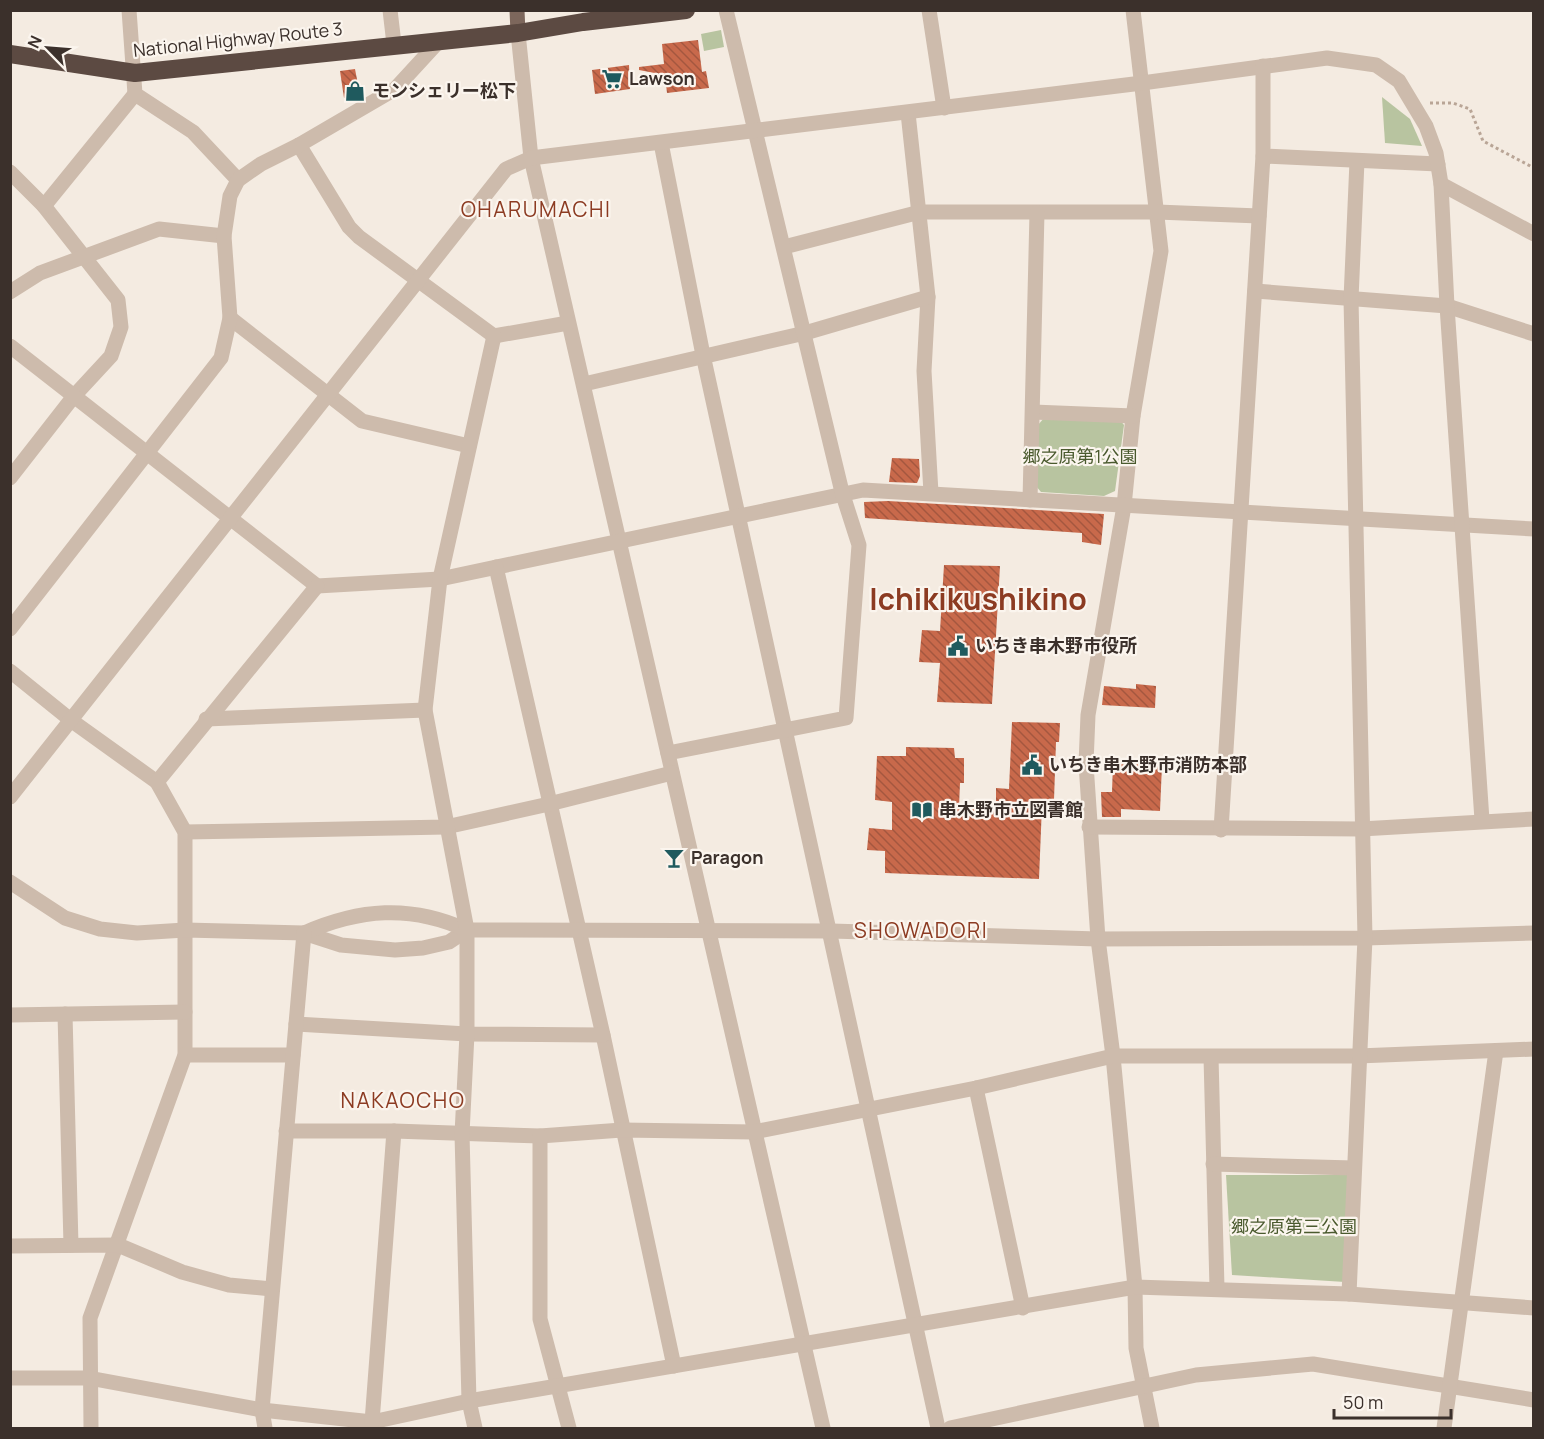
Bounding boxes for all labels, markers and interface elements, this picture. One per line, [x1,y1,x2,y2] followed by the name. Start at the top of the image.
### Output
[132,16,344,62] street label: National Highway Route 3
[18,18,78,78] north arrow
[22,32,47,52] text: N
[629,66,695,90] place label: Lawson
[600,67,624,91] supermarket icon: Lawson
[372,78,516,102] place label: モンシェリー松下
[343,79,367,103] shop icon: モンシェリー松下
[461,195,611,223] district label: OHARUMACHI
[1022,444,1138,468] park label: 郷之原第1公園
[869,578,1087,619] district label: Ichikikushikino
[975,633,1137,657] place label: いちき串木野市役所
[946,634,970,658] public building icon: いちき串木野市役所
[1049,752,1247,776] place label: いちき串木野市消防本部
[1020,753,1044,777] public building icon: いちき串木野市消防本部
[939,797,1083,821] place label: 串木野市立図書館
[910,798,934,822] library icon: 串木野市立図書館
[691,845,763,869] place label: Paragon
[662,846,686,870] bar icon: Paragon
[854,916,988,944] district label: SHOWADORI
[341,1086,465,1114] district label: NAKAOCHO
[1231,1214,1357,1238] park label: 郷之原第三公園
[1334,1382,1451,1420] scale bar
[1343,1390,1383,1414] text: 50 m

